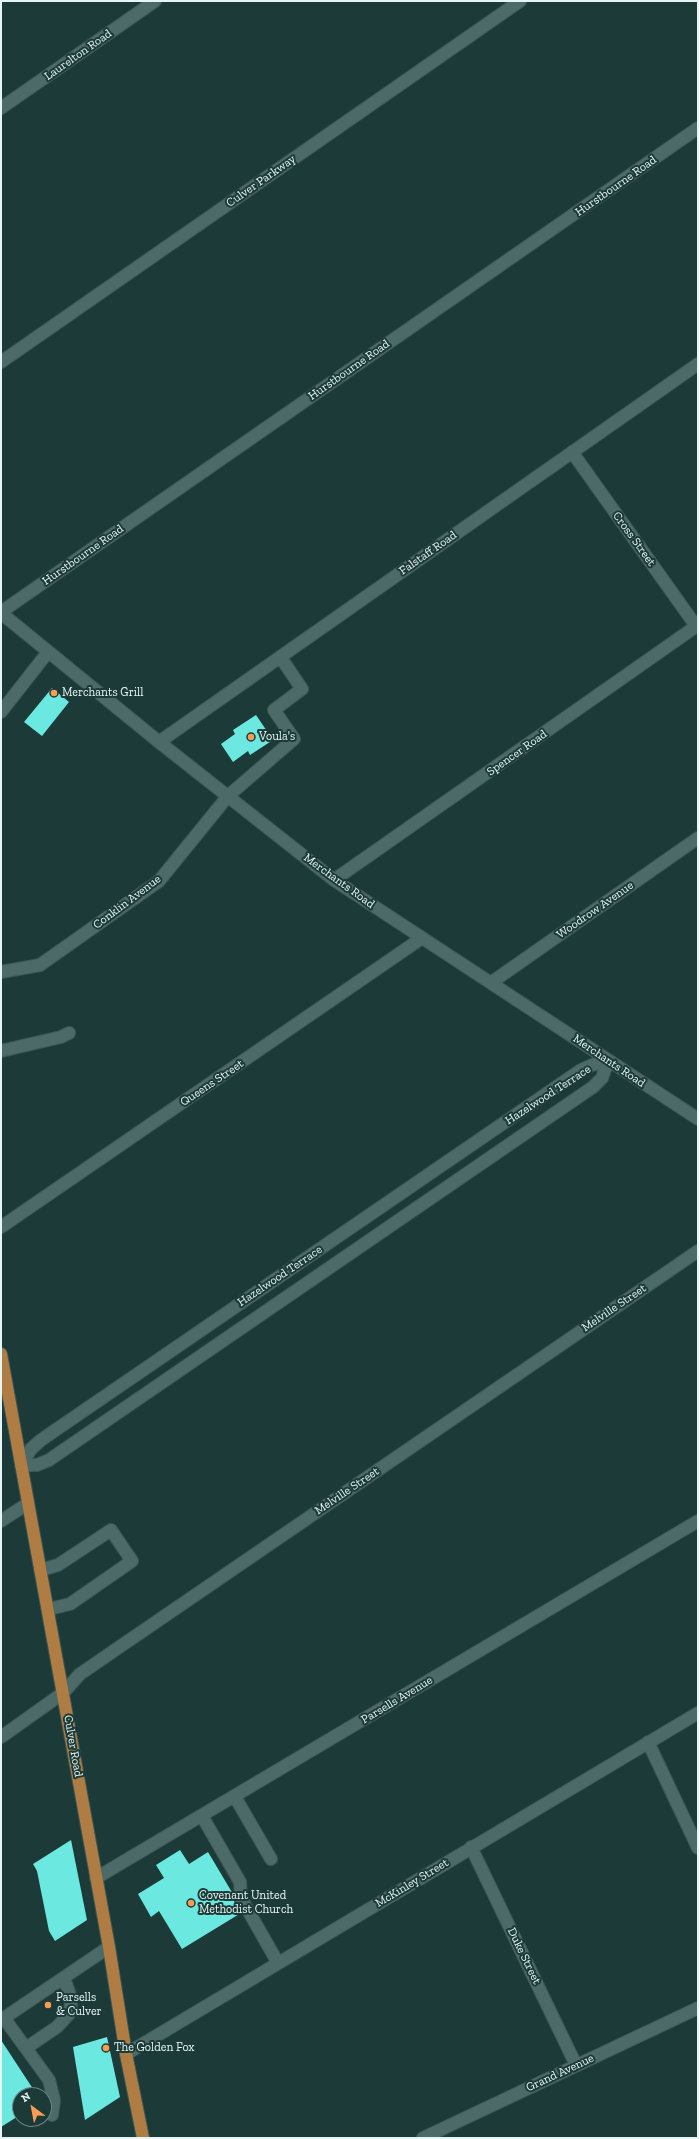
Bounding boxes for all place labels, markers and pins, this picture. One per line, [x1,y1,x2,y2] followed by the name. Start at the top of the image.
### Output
[62,686,143,700] place label: Merchants Grill
[49,688,59,698] marker: Merchants Grill
[259,730,295,744] place label: Voula's
[246,732,256,742] marker: Voula's
[199,1889,293,1917] place label: Covenant United Methodist Church
[186,1898,196,1908] marker: Covenant United Methodist Church
[56,1991,102,2019] place label: Parsells & Culver
[43,2000,53,2010] marker: Parsells & Culver
[114,2041,195,2055] place label: The Golden Fox
[101,2043,111,2053] marker: The Golden Fox

